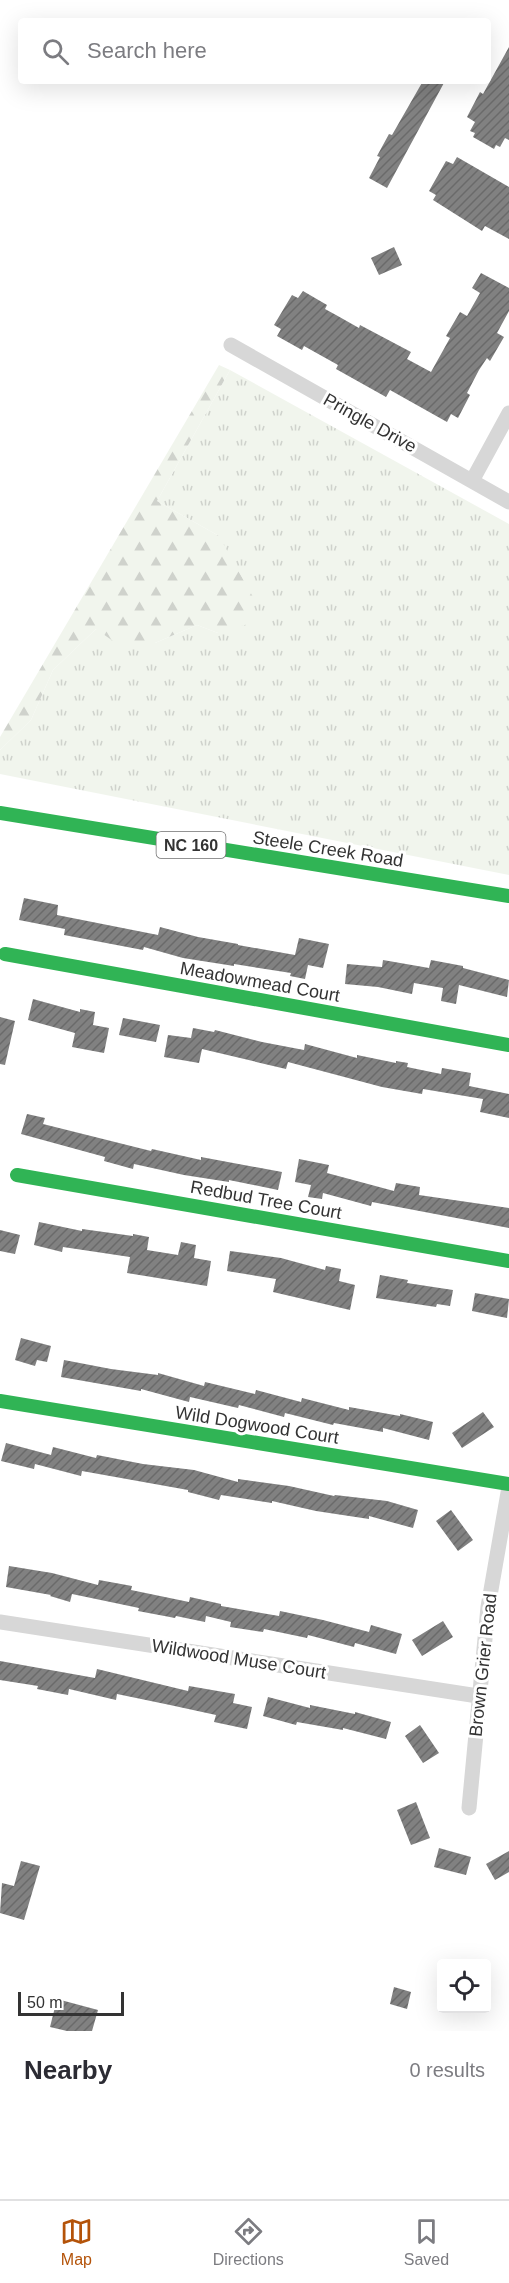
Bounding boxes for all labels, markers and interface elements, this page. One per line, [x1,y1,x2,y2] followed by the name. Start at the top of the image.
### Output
[18,18,491,84] search box
[39,35,72,68] icon: search
[87,38,207,63] text: Search here
[320,389,420,457] street label: Pringle Drive
[251,827,405,871] street label: Steele Creek Road
[156,832,225,858] road number: NC 160
[178,958,342,1006] street label: Meadowmead Court
[189,1177,343,1223] street label: Redbud Tree Court
[174,1402,340,1448] street label: Wild Dogwood Court
[466,1592,500,1738] street label: Brown Grier Road
[150,1635,328,1683] street label: Wildwood Muse Court
[437,1959,491,2013] map controls
[437,1959,491,2013] button: locate
[18,1989,124,2016] scale bar
[27,1994,63,2011] text: 50 m
[24,2055,112,2085] text: Nearby
[409,2059,485,2081] text: 0 results
[60,2215,93,2269] tab: Map
[213,2215,284,2269] tab: Directions
[404,2215,449,2269] tab: Saved

